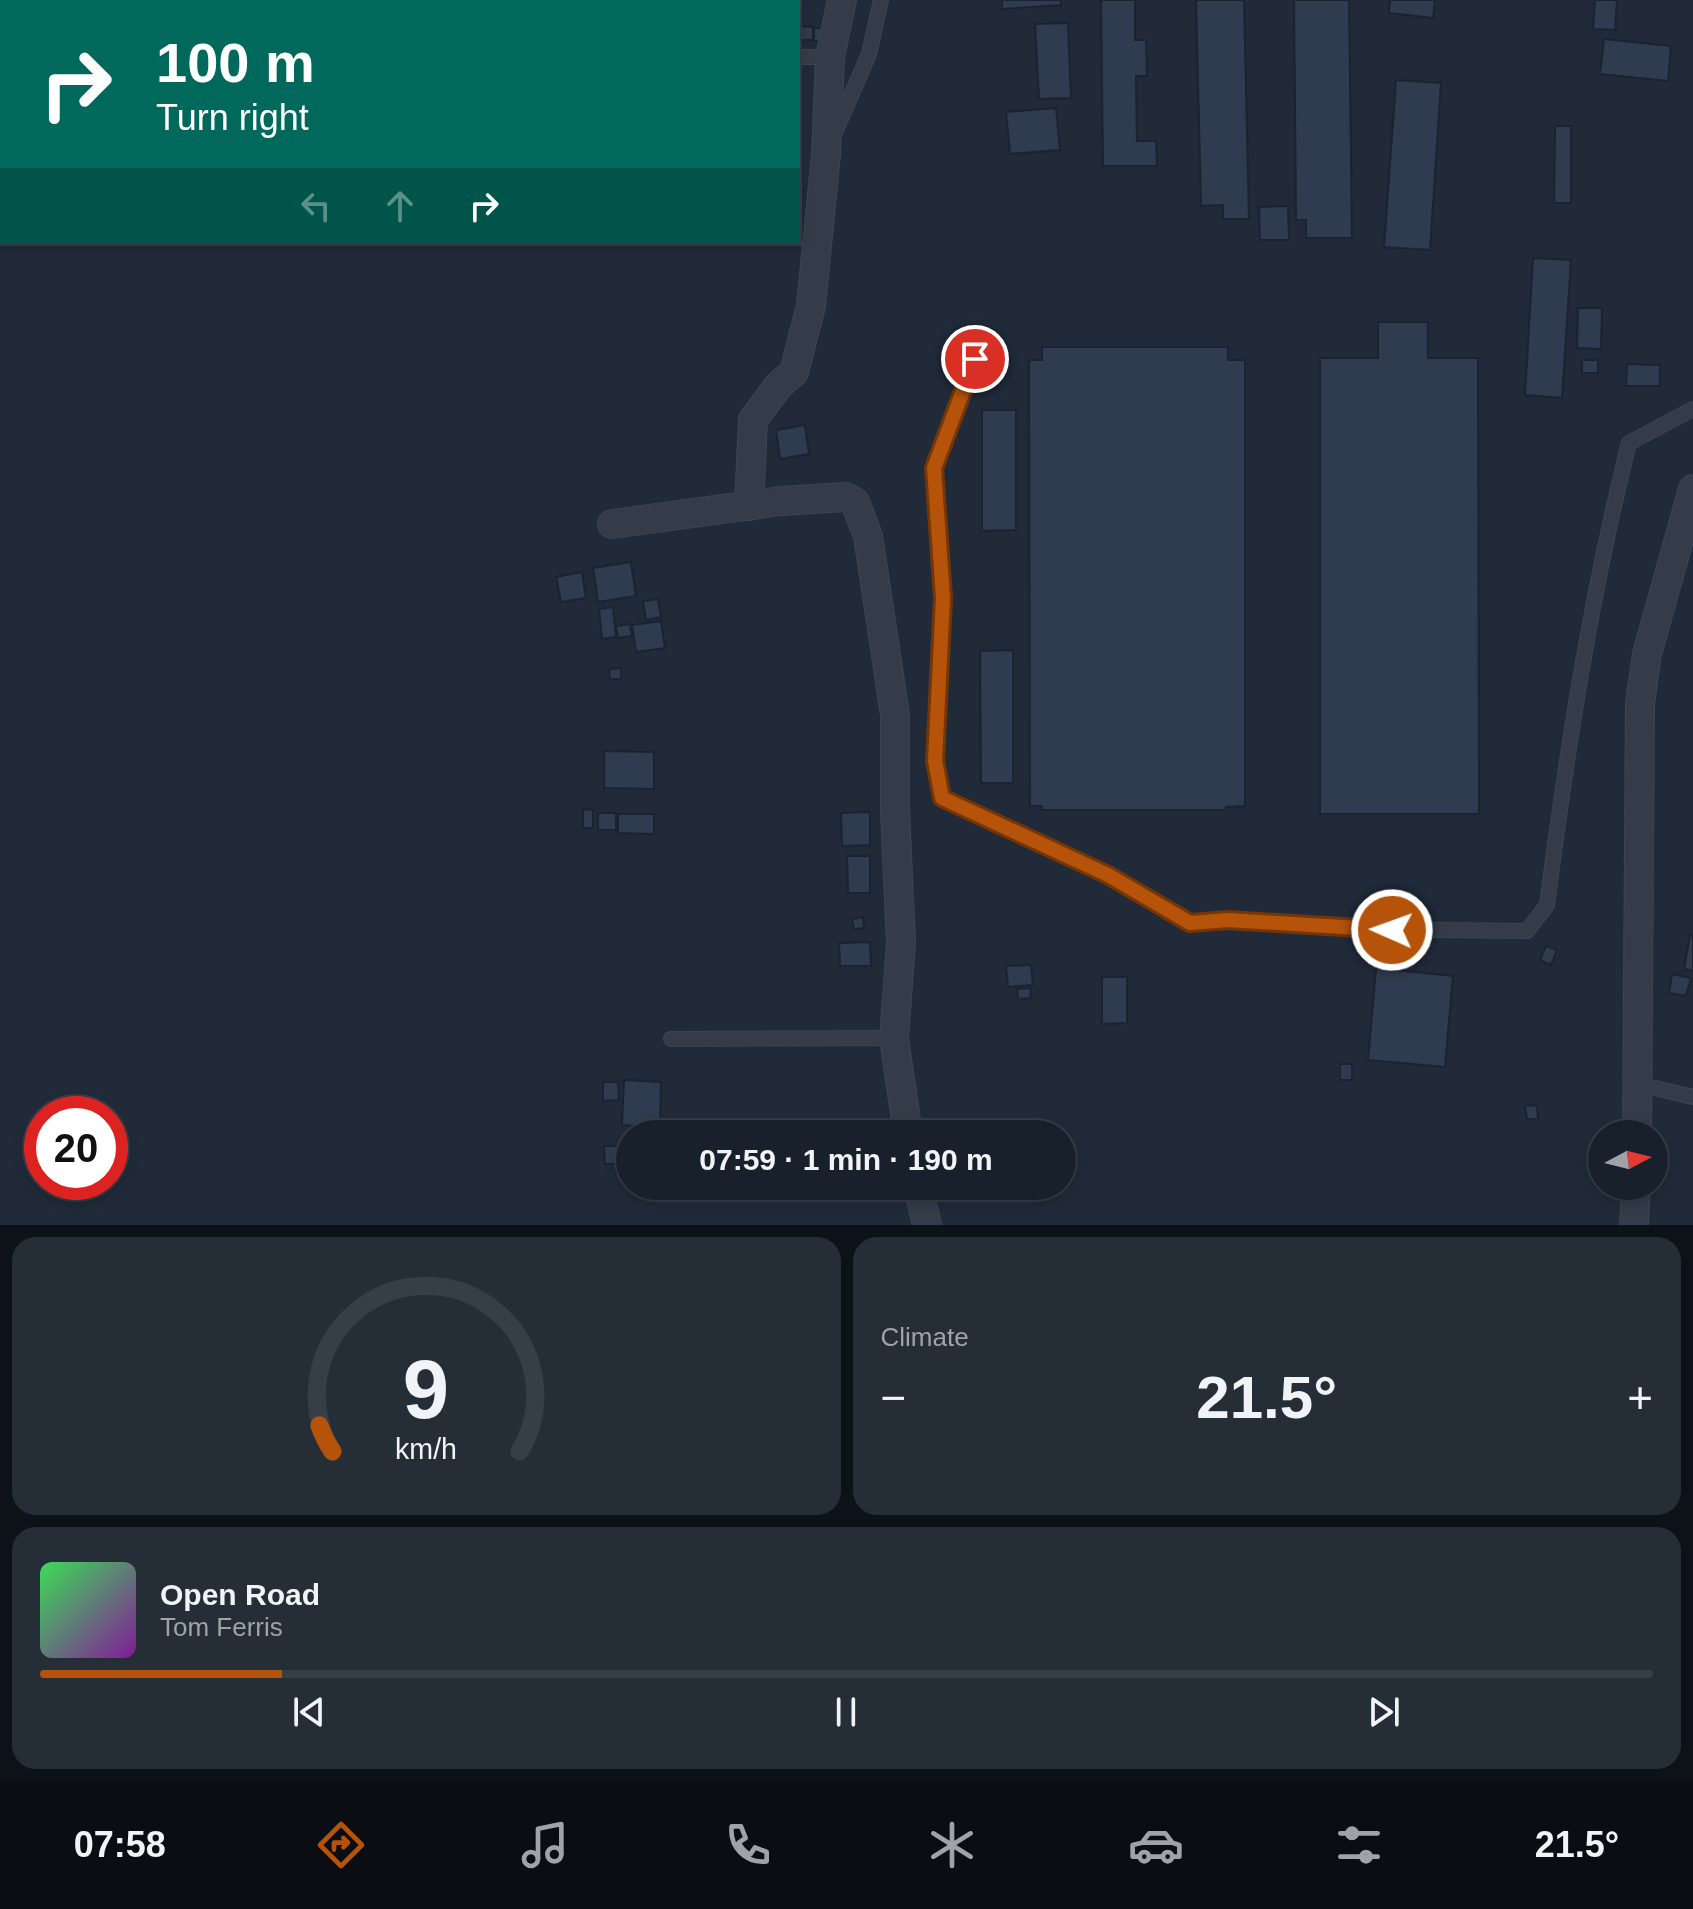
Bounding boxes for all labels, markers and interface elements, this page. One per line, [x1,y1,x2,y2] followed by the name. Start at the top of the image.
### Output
[156,31,315,94] text: 100 m
[24,32,128,136] icon: right
[156,97,309,138] text: Turn right
[294,184,338,228] icon: left
[378,184,422,228] icon: ahead
[462,184,506,228] icon: right
[941,325,1009,393] pin
[953,337,997,381] icon: arrive
[1350,888,1434,972] position arrow
[24,1096,128,1200] speed limit sign: 20
[1588,1120,1668,1200] north arrow
[1588,1120,1668,1200] map controls
[699,1143,993,1176] text: 07:59 · 1 min · 190 m
[881,1322,969,1352] text: Climate
[403,1343,449,1436] text: 9
[1196,1364,1337,1431] text: 21.5°
[881,1373,906,1422] text: −
[1627,1373,1653,1422] text: +
[395,1433,457,1465] text: km/h
[160,1578,320,1611] text: Open Road
[160,1612,283,1642] text: Tom Ferris
[287,1690,331,1734] icon: previous
[824,1690,868,1734] icon: pause
[1362,1690,1406,1734] icon: next
[313,1817,369,1873] icon: directions
[517,1817,573,1873] icon: music
[720,1817,776,1873] icon: phone
[924,1817,980,1873] icon: climate
[1128,1817,1184,1873] icon: car
[1331,1817,1387,1873] icon: filters
[74,1824,166,1865] text: 07:58
[1535,1824,1619,1865] text: 21.5°

